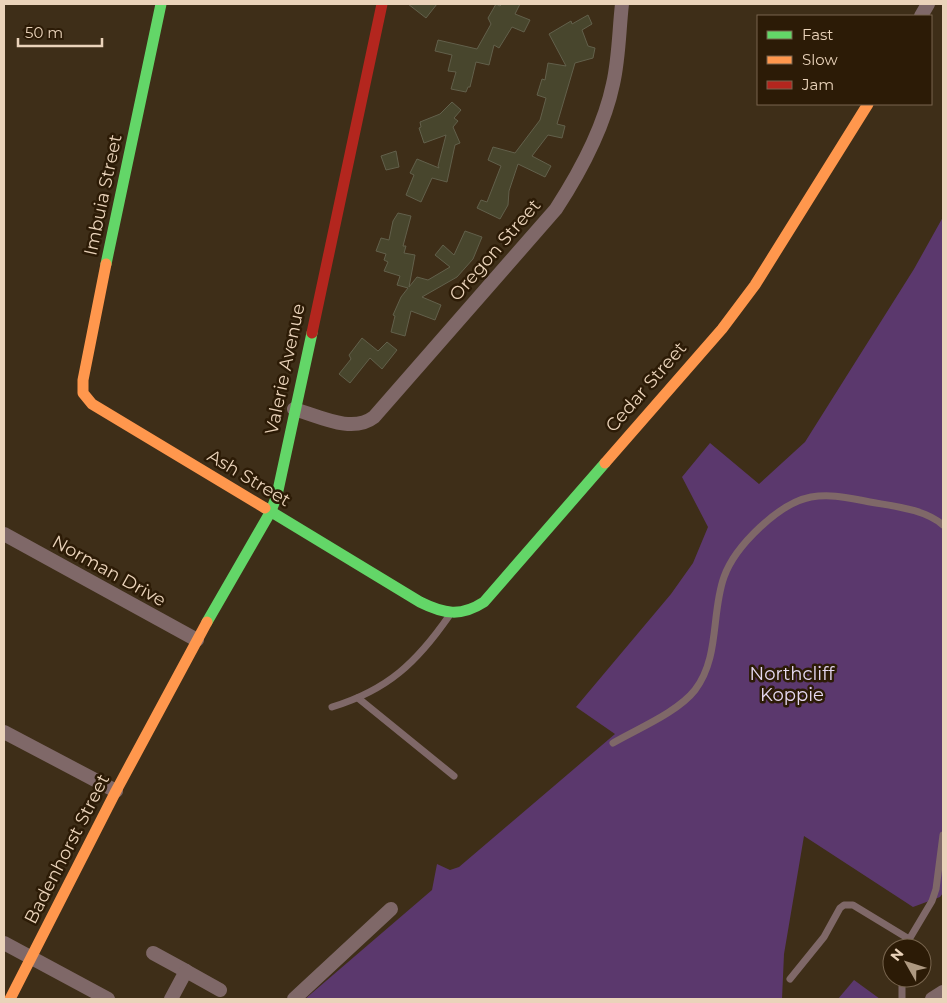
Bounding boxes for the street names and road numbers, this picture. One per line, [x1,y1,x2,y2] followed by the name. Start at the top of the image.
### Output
[79,132,127,258] street label: Imbuia Street
[445,195,545,305] street label: Oregon Street
[260,301,310,437] street label: Valerie Avenue
[601,337,691,437] street label: Cedar Street
[204,445,294,511] street label: Ash Street
[48,531,170,611] street label: Norman Drive
[20,770,114,928] street label: Badenhorst Street

